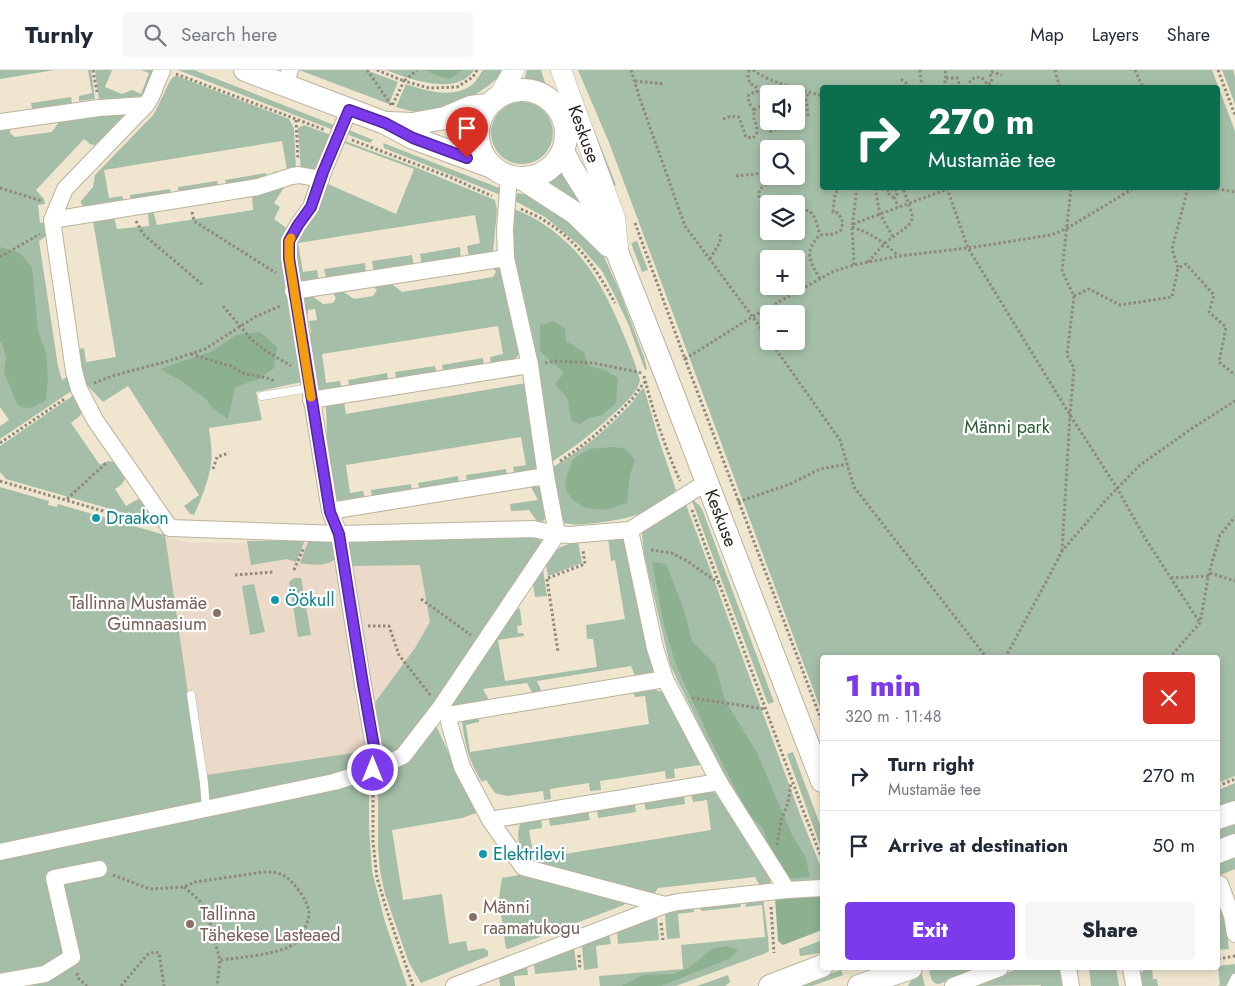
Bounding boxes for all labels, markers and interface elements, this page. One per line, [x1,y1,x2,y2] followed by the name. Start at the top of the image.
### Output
[123,12,473,57] search box
[25,17,93,52] text: Turnly
[141,21,169,49] icon: search
[181,21,277,48] text: Search here
[1030,22,1064,48] text: Map
[1092,22,1139,48] text: Layers
[1167,22,1210,48] text: Share
[760,85,805,350] map controls
[760,85,805,130] button: sound
[928,97,1034,147] text: 270 m
[562,101,606,167] street label: Keskuse
[845,105,910,170] icon: right
[446,107,488,158] pin
[453,114,481,142] icon: arrive
[760,140,805,185] button: search
[928,143,1056,175] text: Mustamäe tee
[760,195,805,240] button: layers
[760,250,805,295] button: +
[760,305,805,350] button: −
[964,414,1050,440] park label: Männi park
[698,485,744,551] street label: Keskuse
[106,505,169,531] place label: Draakon
[90,512,102,524] marker: Draakon
[285,587,335,613] place label: Öökull
[70,590,207,637] place label: Tallinna Mustamäe Gümnaasium
[269,594,281,606] marker: Öökull
[211,607,223,619] marker: Tallinna Mustamäe Gümnaasium
[845,664,921,707] text: 1 min
[1143,672,1195,724] button: close
[845,705,941,728] text: 320 m · 11:48
[346,743,398,795] position arrow
[888,751,974,778] text: Turn right
[845,762,873,790] icon: right
[1142,762,1195,789] text: 270 m
[888,778,981,801] text: Mustamäe tee
[845,832,873,860] icon: arrive
[888,832,1068,859] text: Arrive at destination
[1152,832,1195,859] text: 50 m
[493,841,565,867] place label: Elektrilevi
[477,848,489,860] marker: Elektrilevi
[483,894,580,941] place label: Männi raamatukogu
[200,901,340,948] place label: Tallinna Tähekese Lasteaed
[845,902,1015,960] button: Exit
[1025,902,1195,960] button: Share
[467,911,479,923] marker: Männi raamatukogu
[184,918,196,930] marker: Tallinna Tähekese Lasteaed

